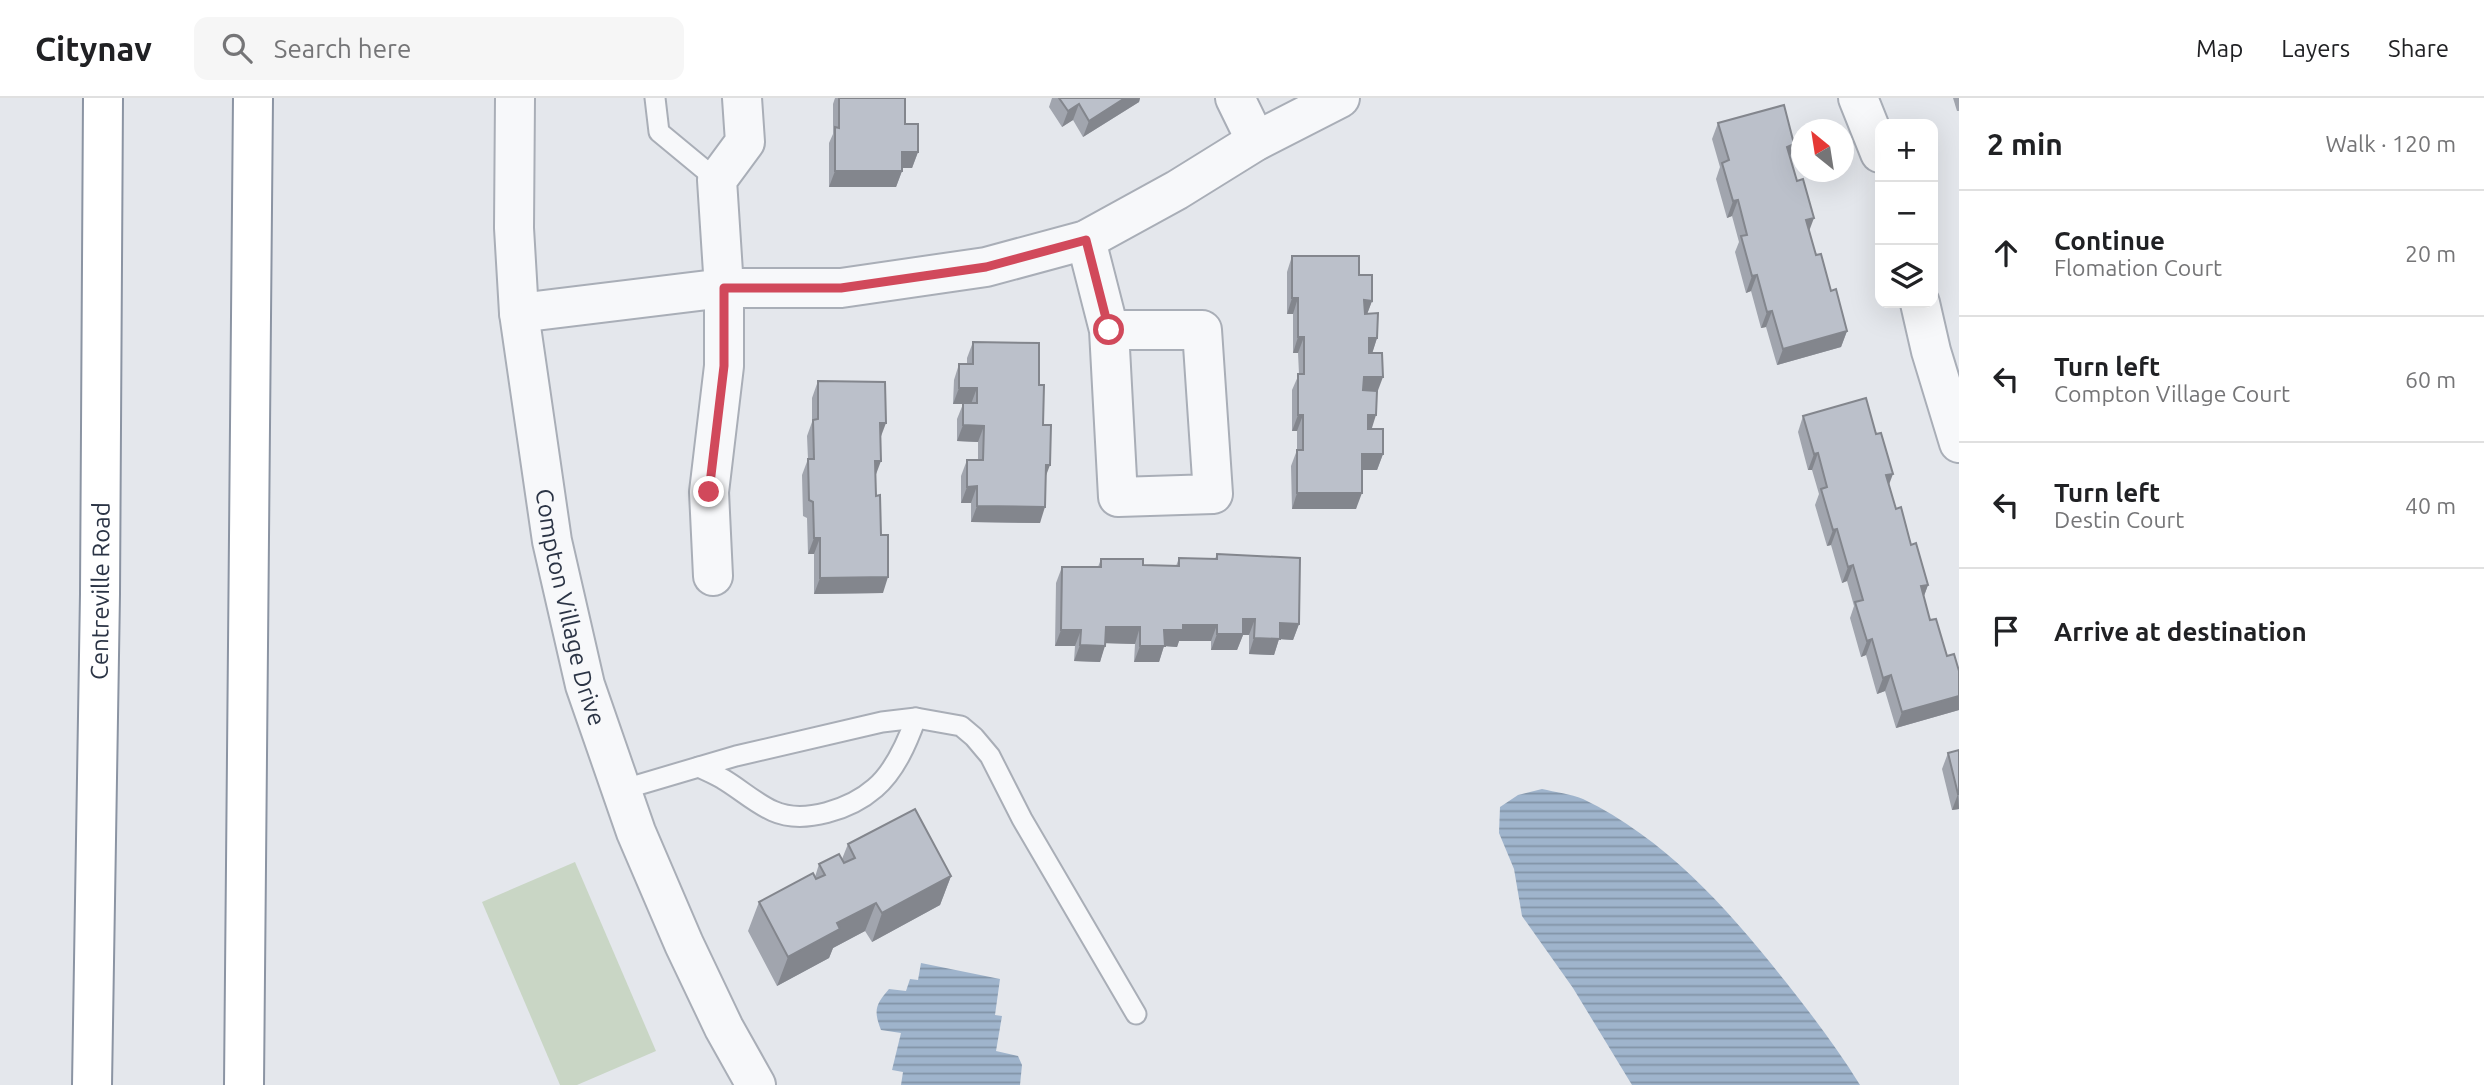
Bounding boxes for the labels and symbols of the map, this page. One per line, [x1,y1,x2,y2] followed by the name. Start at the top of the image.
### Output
[1791,119,1854,182] north arrow
[1093,314,1124,345] route start
[693,476,724,507] route end
[531,487,611,729] street label: Compton Village Drive
[85,502,114,680] street label: Centreville Road

